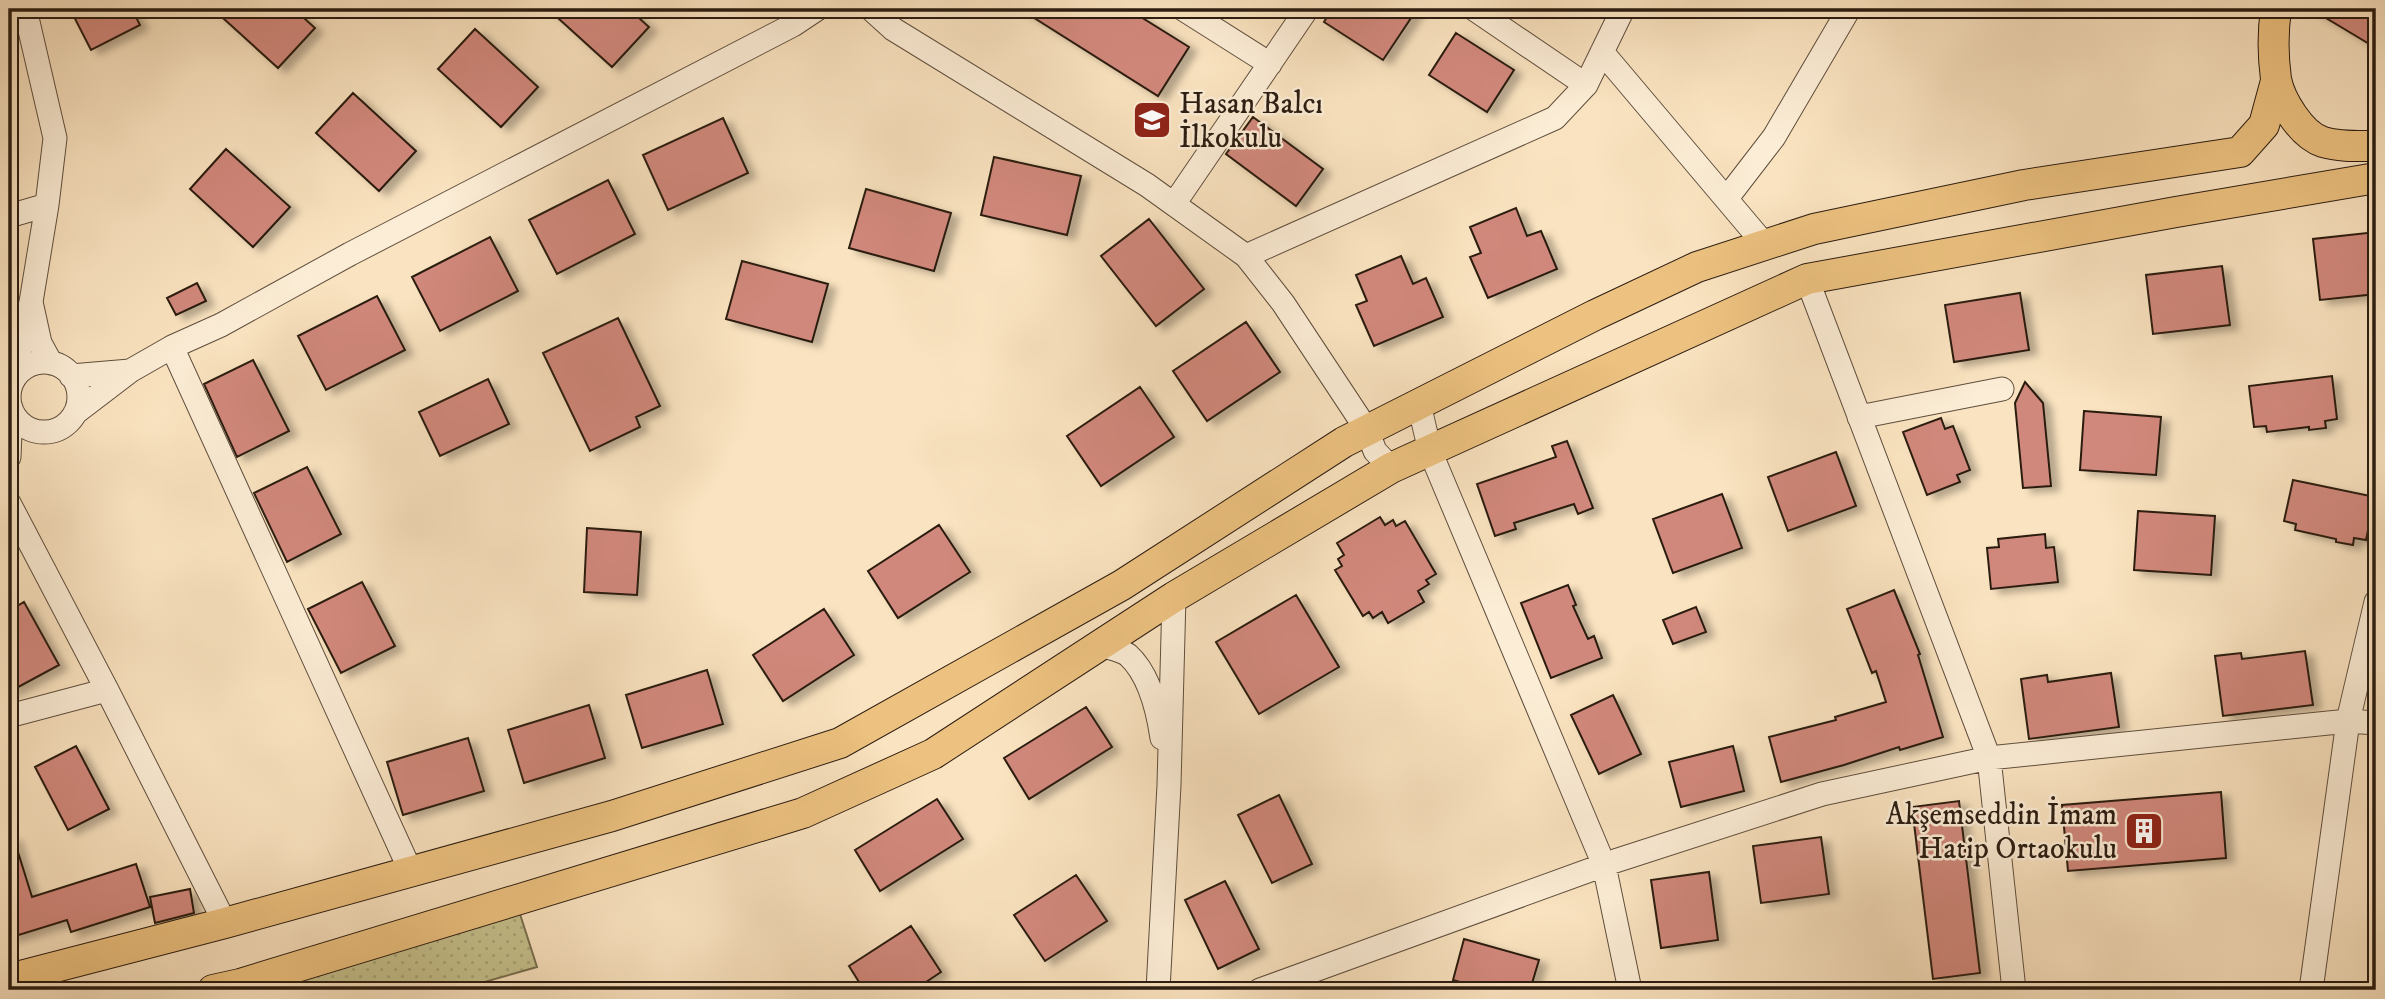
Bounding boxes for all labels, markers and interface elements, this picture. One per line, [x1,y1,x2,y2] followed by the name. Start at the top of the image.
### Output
[1179,86,1323,157] place label: Hasan Balcı İlkokulu
[1131,99,1173,141] school or university icon: Hasan Balcı İlkokulu
[1886,796,2117,868] place label: Akşemseddin İmam Hatip Ortaokulu
[2123,810,2165,852] building icon: Akşemseddin İmam Hatip Ortaokulu

